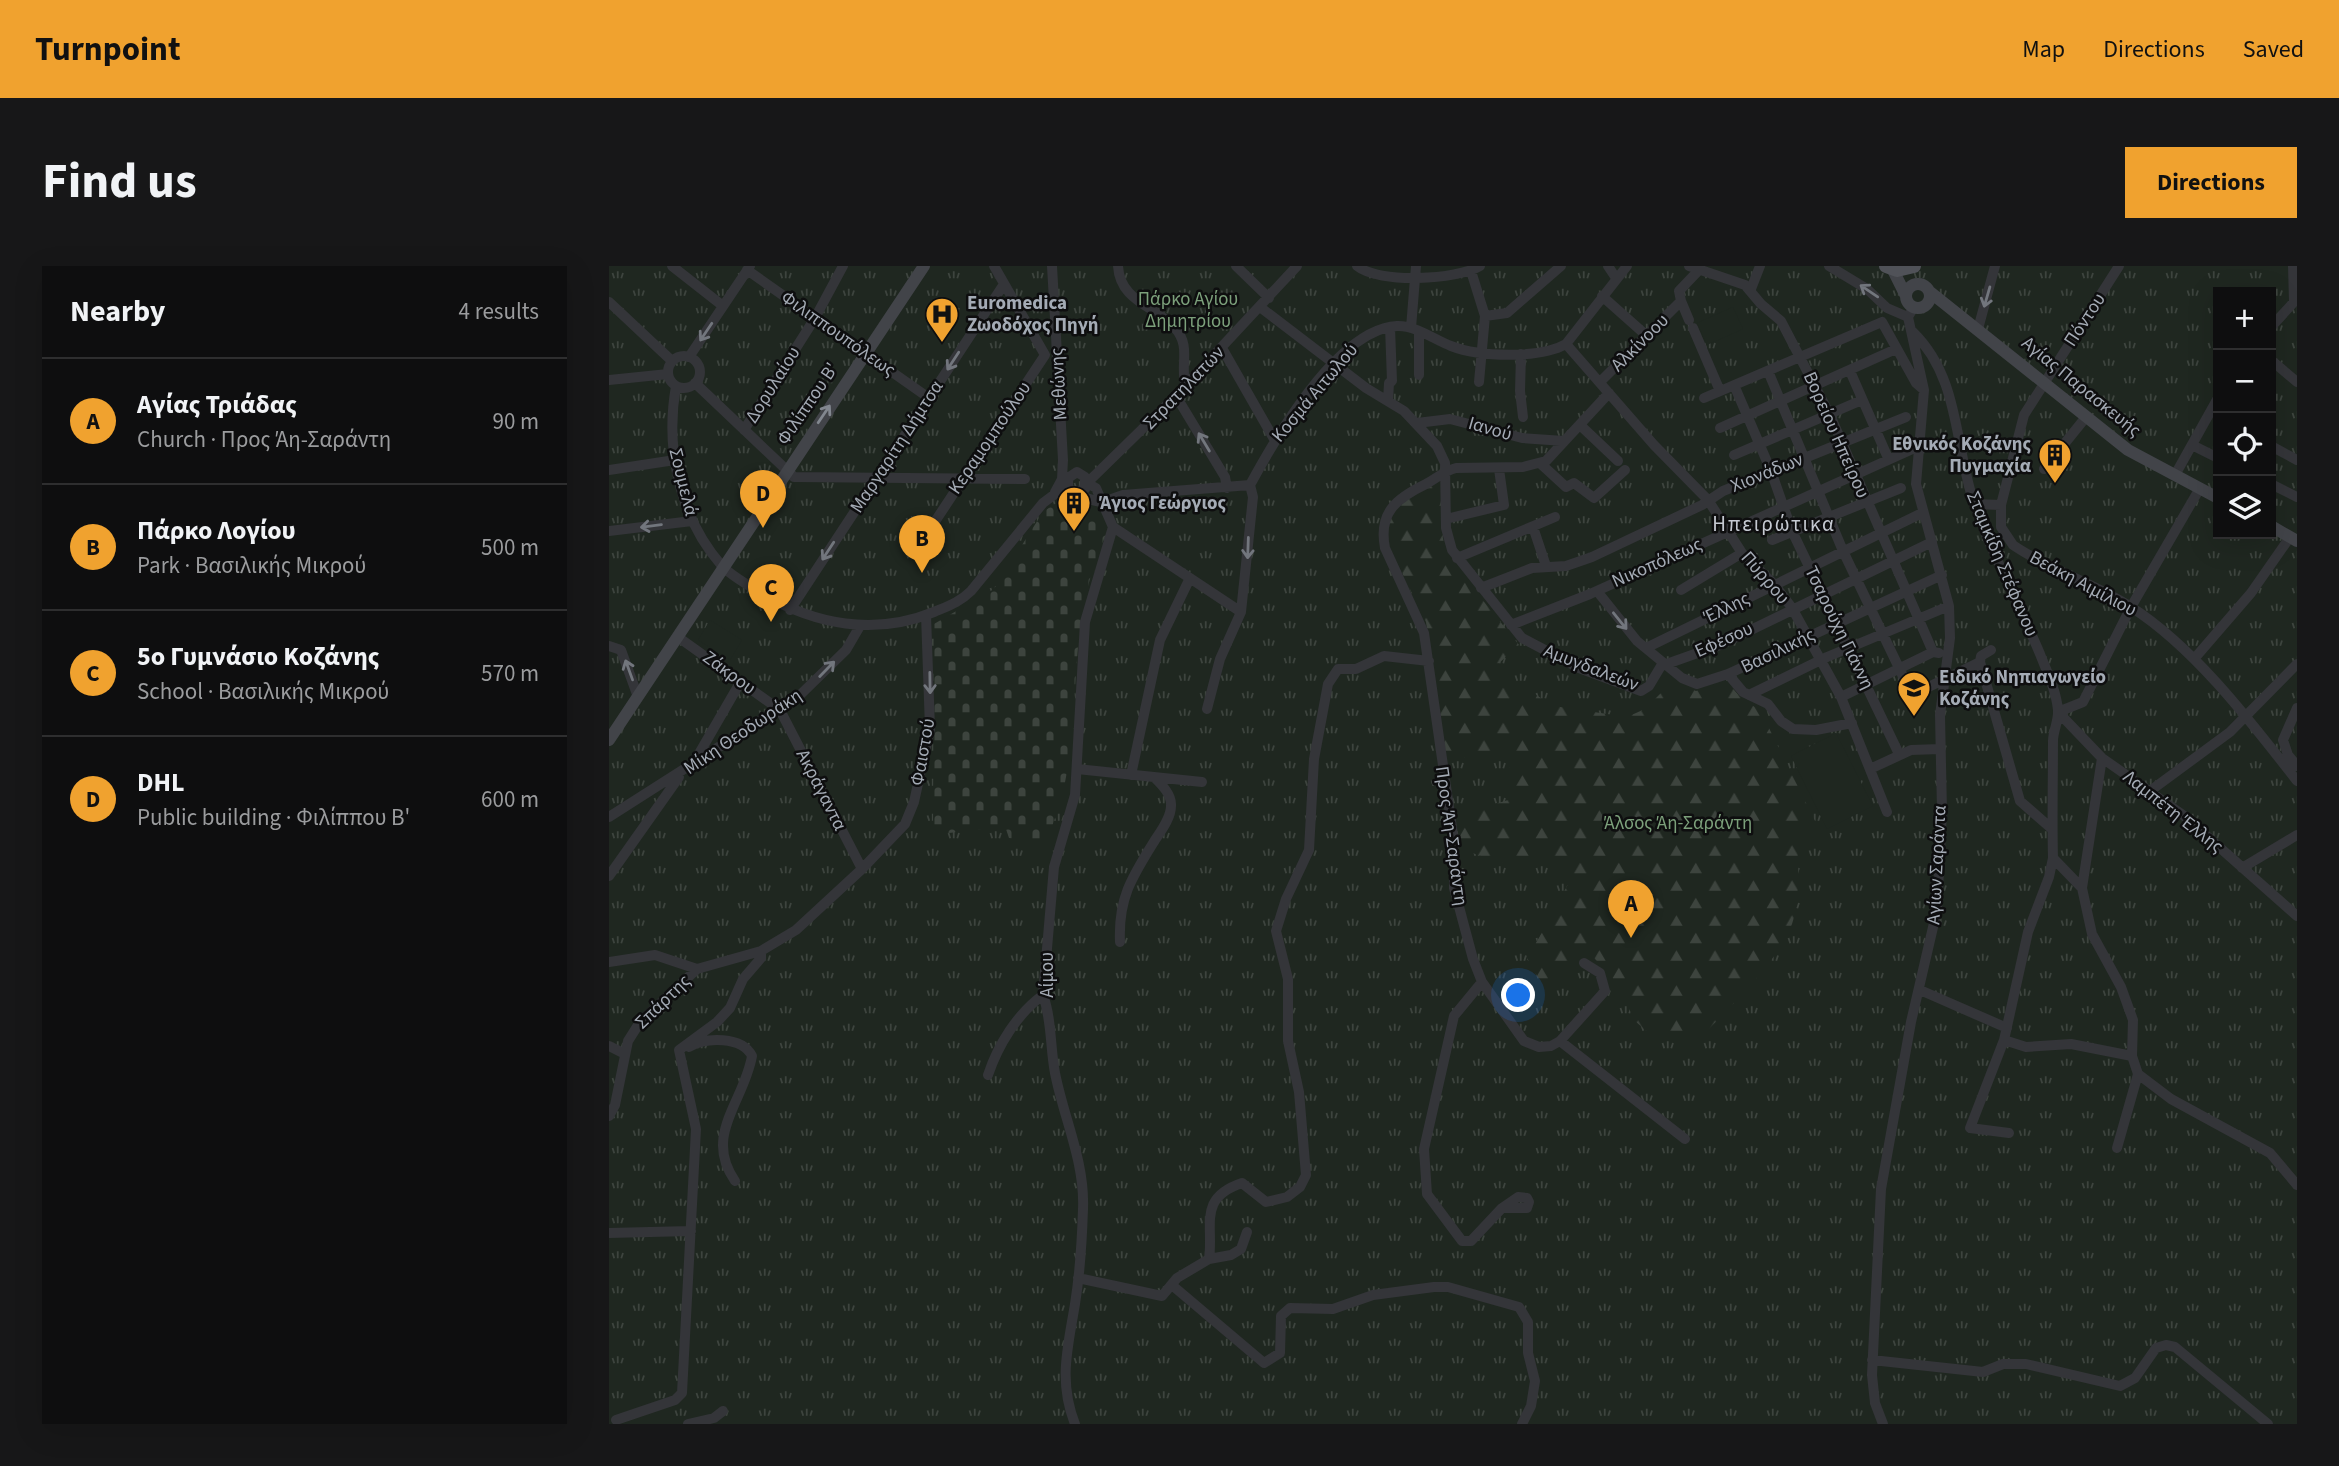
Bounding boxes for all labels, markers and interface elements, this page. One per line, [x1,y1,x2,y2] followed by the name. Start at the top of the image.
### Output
[35,26,181,73] text: Turnpoint
[2022,32,2065,67] text: Map
[2103,32,2205,67] text: Directions
[2243,32,2304,67] text: Saved
[42,147,197,217] text: Find us
[2125,147,2297,218] button: Directions
[775,284,901,384] street label: Φιλιππουπόλεως
[1860,284,1879,299] one-way arrow
[1138,286,1238,335] park label: Πάρκο Αγίου Δημητρίου
[1979,286,1992,308] one-way arrow
[2213,287,2276,539] map controls
[2213,287,2276,350] button: +
[2058,288,2112,352] street label: Πόντου
[70,290,165,333] text: Nearby
[967,290,1098,339] place label: Euromedica Ζωοδόχος Πηγή
[459,295,539,328] text: 4 results
[923,295,961,344] hospital icon: Euromedica Ζωοδόχος Πηγή
[1605,308,1675,378] street label: Αλκίνοου
[699,322,713,341] one-way arrow
[2015,330,2147,444] street label: Αγίας Παρασκευής
[1265,338,1365,448] street label: Κοσμά Αιτωλού
[1137,340,1231,436] street label: Στρατηλατών
[739,341,807,429] street label: Δορυλαίου
[1044,347,1074,421] street label: Μεθώνης
[2213,350,2276,413] button: −
[946,351,961,370] one-way arrow
[770,357,846,451] street label: Φιλίππου Β'
[1796,367,1876,503] street label: Βορείου Ηπείρου
[844,375,950,519] street label: Μαργαρίτη Δήμτσα
[942,376,1038,500] street label: Κεραμομπούλου
[137,386,297,423] text: Αγίας Τριάδας
[86,405,100,438] text: A
[492,405,539,438] text: 90 m
[818,405,832,425] one-way arrow
[1465,410,1515,448] street label: Ιανού
[2213,413,2276,476] button: locate
[137,423,391,456] text: Church · Προς Άη-Σαράντη
[1892,431,2032,480] place label: Εθνικός Κοζάνης Πυγμαχία
[1196,432,1210,452] one-way arrow
[2036,436,2074,485] building icon: Εθνικός Κοζάνης Πυγμαχία
[662,445,705,519] street label: Σουμελά
[1727,446,1807,500] street label: Χιονάδων
[740,470,786,528] pin: D
[2213,476,2276,539] button: layers
[1055,484,1093,533] building icon: Άγιος Γεώργιος
[1959,487,2045,641] street label: Σταμκίδη Στέφανου
[1099,490,1226,517] place label: Άγιος Γεώργιος
[1712,509,1836,539] district label: Ηπειρώτικα
[137,512,296,549] text: Πάρκο Λογίου
[899,515,945,573] pin: B
[640,520,662,533] one-way arrow
[86,531,100,564] text: B
[481,531,539,564] text: 500 m
[1607,531,1707,595] street label: Νικοπόλεως
[1241,536,1254,559] one-way arrow
[821,541,836,560] one-way arrow
[2024,544,2142,624] street label: Βεάκη Αιμίλιου
[1734,545,1796,611] street label: Πύρρου
[137,549,366,582] text: Park · Βασιλικής Μικρού
[1797,562,1881,694] street label: Τσαρούχη Γιάννη
[748,564,794,622] pin: C
[1699,585,1754,631] street label: Έλλης
[1612,611,1627,629] one-way arrow
[1691,615,1757,665] street label: Εφέσου
[1736,621,1820,681] street label: Βασιλικής
[1540,637,1642,699] street label: Αμυγδαλεών
[137,638,379,675] text: 5o Γυμνάσιο Κοζάνης
[697,644,761,702] street label: Ζάκρου
[86,657,100,690] text: C
[481,657,539,690] text: 570 m
[622,660,634,682] one-way arrow
[818,661,835,678] one-way arrow
[1939,664,2106,713] place label: Ειδικό Νηπιαγωγείο Κοζάνης
[1895,669,1933,718] school or university icon: Ειδικό Νηπιαγωγείο Κοζάνης
[923,671,937,694] one-way arrow
[137,675,389,708] text: School · Βασιλικής Μικρού
[678,682,808,782] street label: Μίκη Θεοδωράκη
[904,716,942,788] street label: Φαιστού
[789,745,853,836] street label: Ακράγαντα
[137,764,185,801] text: DHL
[1428,764,1474,908] street label: Προς Άη-Σαράντη
[2117,764,2229,860] street label: Λαμπέτη Έλλης
[86,783,100,816] text: D
[481,783,539,816] text: 600 m
[137,801,410,834] text: Public building · Φιλίππου Β'
[1920,804,1954,925] street label: Αγίων Σαράντα
[1604,810,1752,837] park label: Άλσος Άη-Σαράντη
[1608,880,1654,938] pin: A
[1034,952,1061,998] street label: Αίμου
[629,968,697,1036] street label: Σπάρτης
[1501,978,1535,1012] your location

